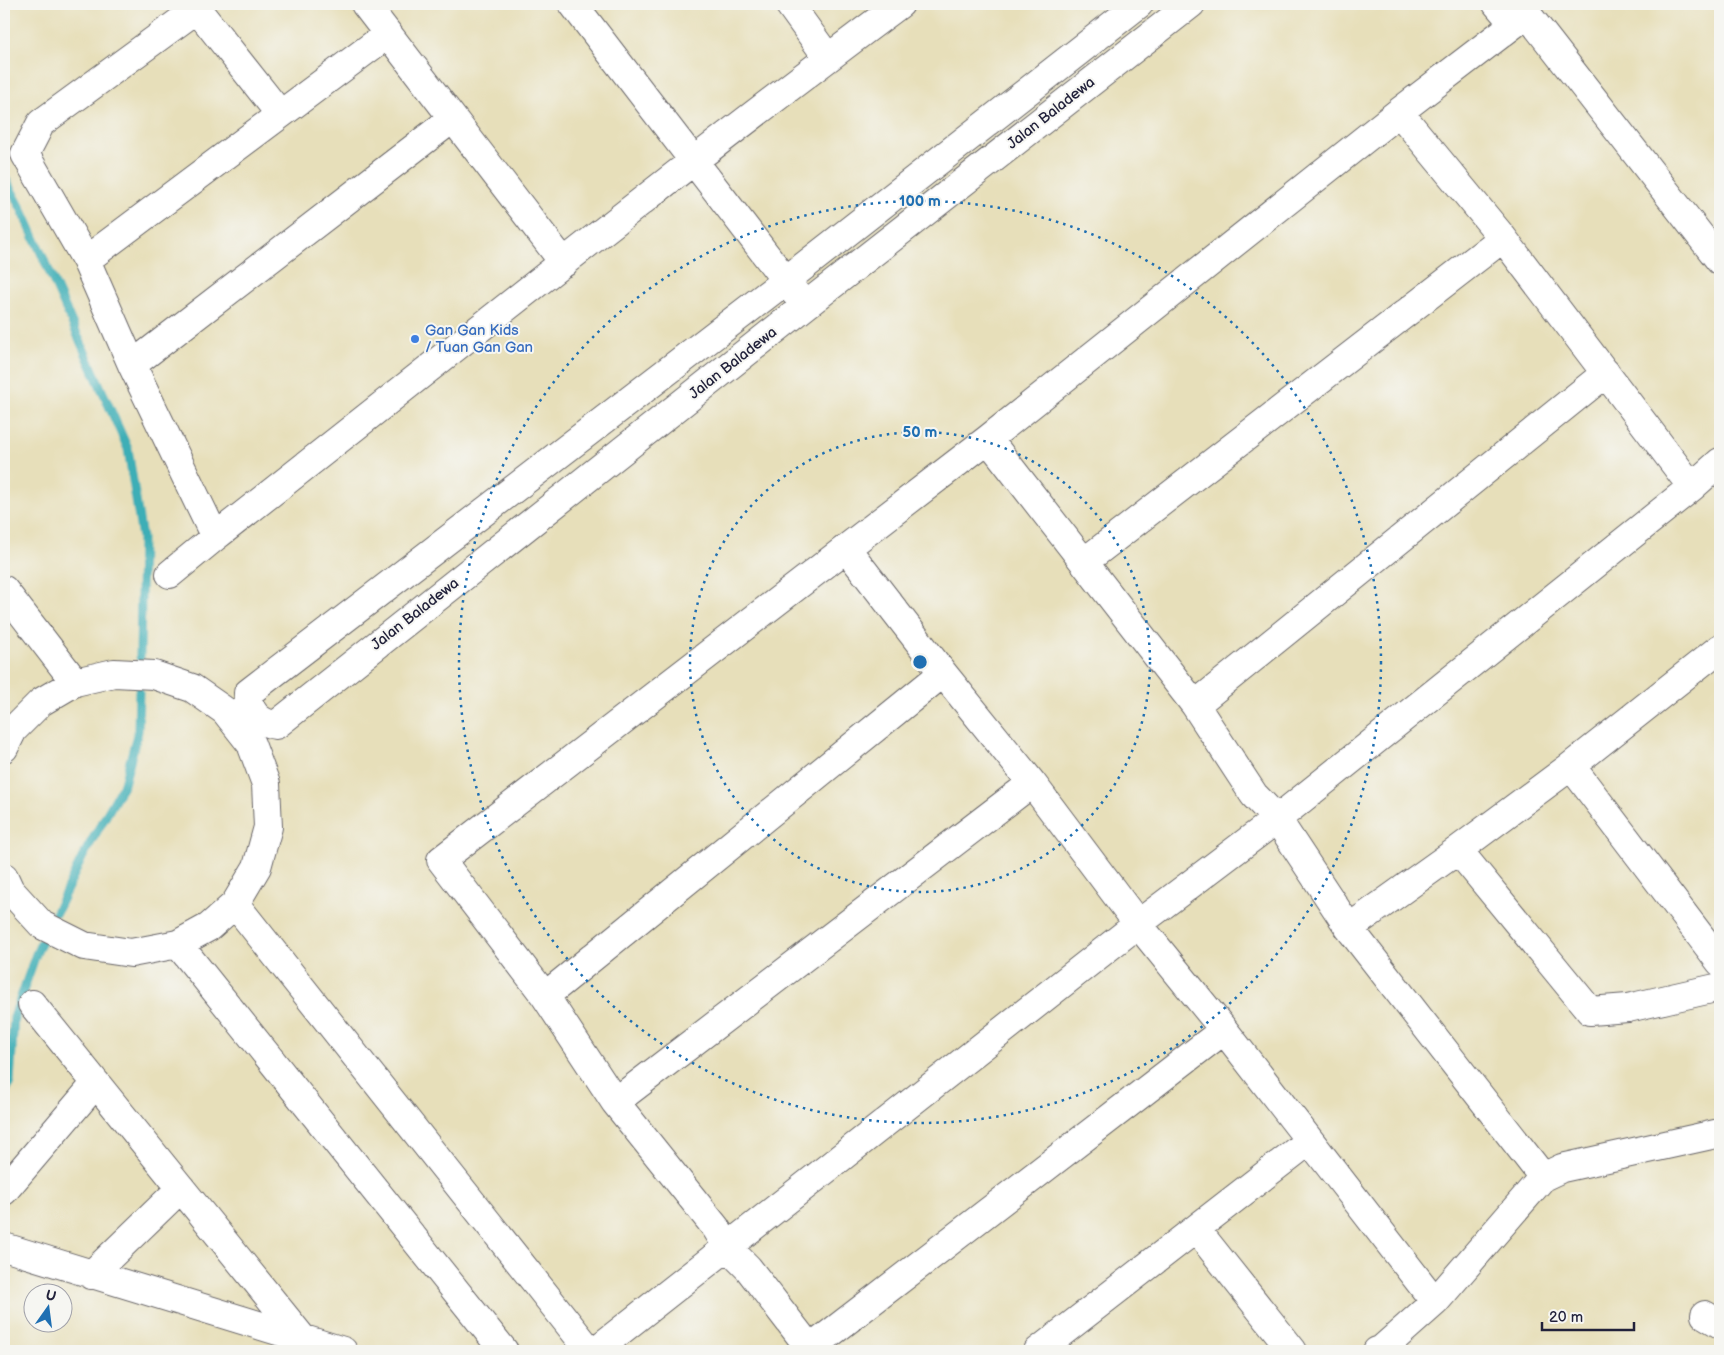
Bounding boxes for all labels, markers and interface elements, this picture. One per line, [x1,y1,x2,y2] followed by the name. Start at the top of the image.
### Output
[1003,73,1099,153] street label: Jalan Baladewa
[899,192,941,211] text: 100 m
[425,321,533,357] place label: Gan Gan Kids / Tuan Gan Gan
[685,323,781,403] street label: Jalan Baladewa
[409,333,421,345] marker: Gan Gan Kids / Tuan Gan Gan
[903,423,938,442] text: 50 m
[367,574,463,654] street label: Jalan Baladewa
[911,653,929,671] centre of rings
[22,1282,72,1332] north arrow
[44,1286,58,1305] text: U
[1542,1300,1634,1332] scale bar
[1549,1308,1583,1327] text: 20 m

